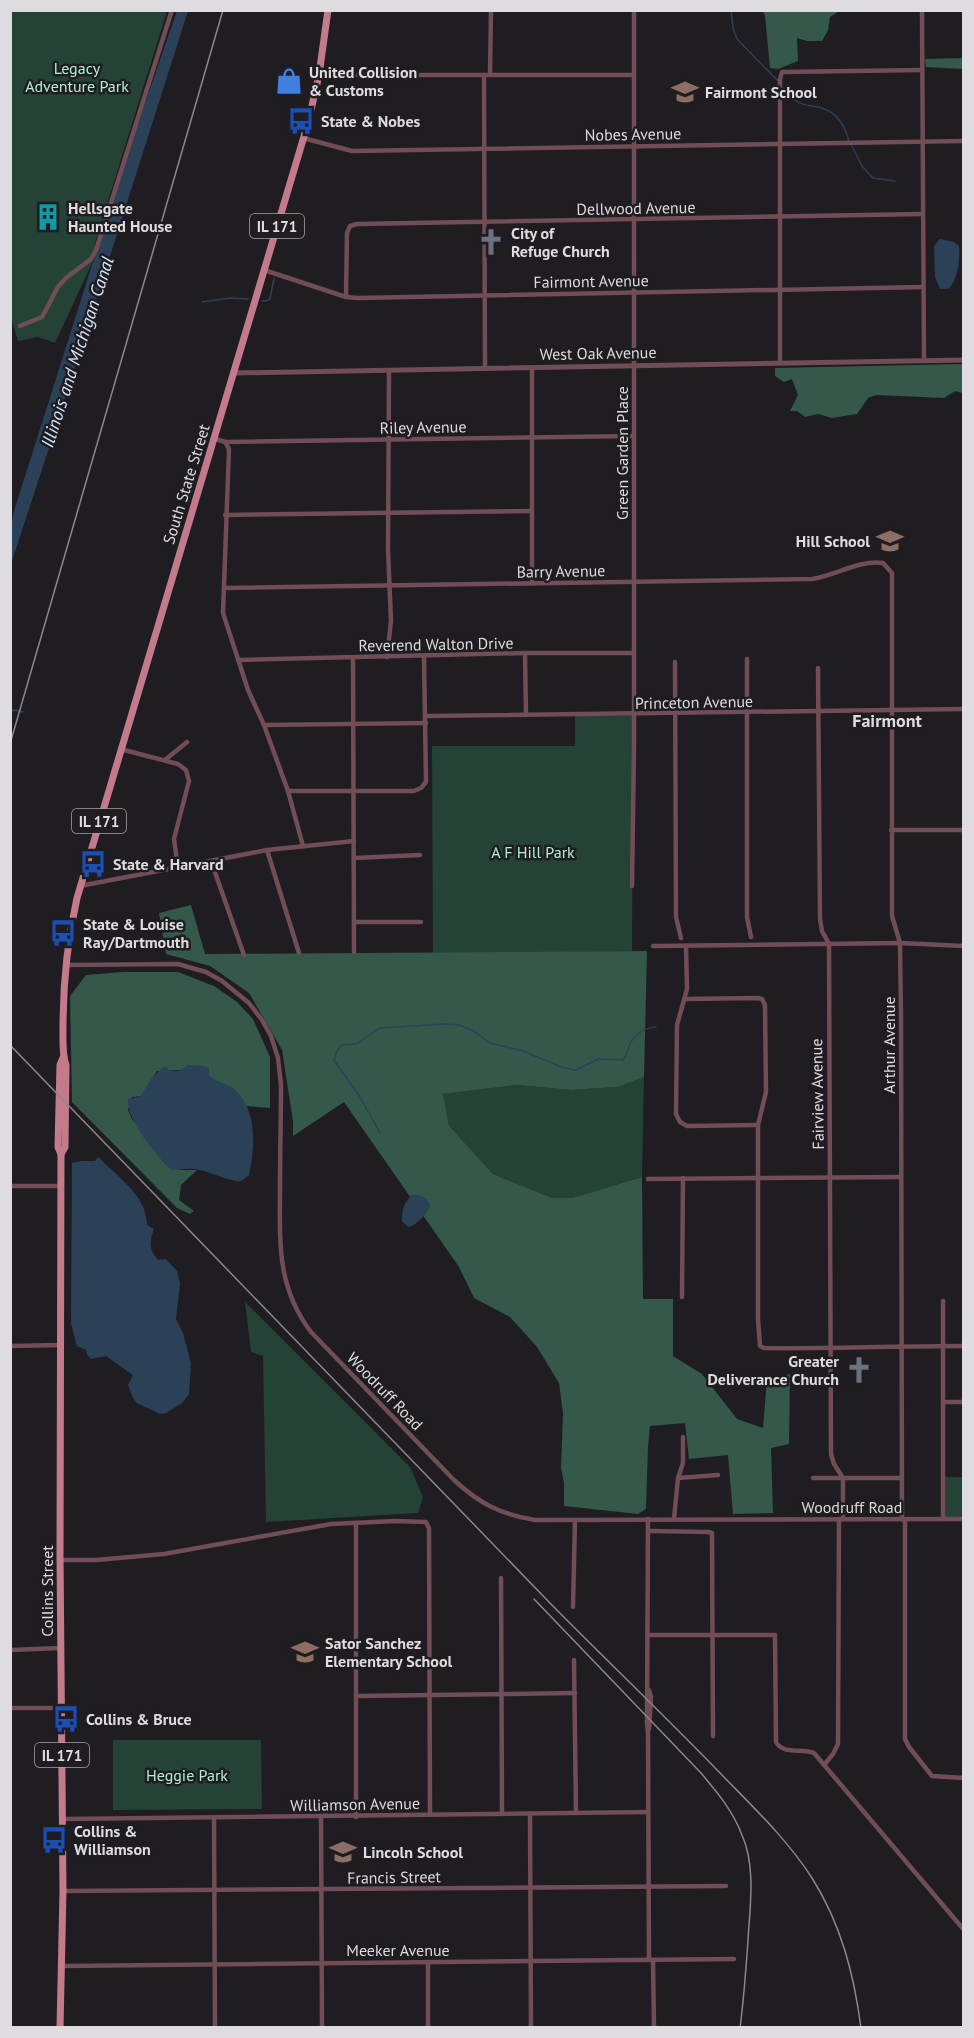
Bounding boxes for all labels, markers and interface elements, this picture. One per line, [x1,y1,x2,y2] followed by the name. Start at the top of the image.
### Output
[25,58,129,96] park label: Legacy Adventure Park
[309,62,417,100] place label: United Collision & Customs
[274,66,304,96] shop icon: United Collision & Customs
[670,77,700,107] school or university icon: Fairmont School
[705,82,817,102] place label: Fairmont School
[286,106,316,136] bus stop icon: State & Nobes
[321,111,421,131] place label: State & Nobes
[585,123,681,145] street label: Nobes Avenue
[576,197,696,219] street label: Dellwood Avenue
[68,198,172,236] place label: Hellsgate Haunted House
[33,202,63,232] building icon: Hellsgate Haunted House
[250,214,304,238] road number: IL 171
[511,223,610,261] place label: City of Refuge Church
[476,227,506,257] church icon: City of Refuge Church
[35,254,119,450] water label: Illinois and Michigan Canal
[533,270,649,292] street label: Fairmont Avenue
[539,342,657,364] street label: West Oak Avenue
[612,386,632,520] street label: Green Garden Place
[379,416,467,438] street label: Riley Avenue
[158,421,214,546] street label: South State Street
[875,526,905,556] school or university icon: Hill School
[796,531,870,551] place label: Hill School
[516,560,606,582] street label: Barry Avenue
[358,633,514,655] street label: Reverend Walton Drive
[635,691,753,713] street label: Princeton Avenue
[852,709,922,732] district label: Fairmont
[72,809,126,833] road number: IL 171
[491,842,575,862] park label: A F Hill Park
[78,849,108,879] bus stop icon: State & Harvard
[113,854,224,874] place label: State & Harvard
[83,914,189,952] place label: State & Louise Ray/Dartmouth
[48,918,78,948] bus stop icon: State & Louise Ray/Dartmouth
[879,996,899,1094] street label: Arthur Avenue
[806,1038,828,1150] street label: Fairview Avenue
[343,1348,427,1434] street label: Woodruff Road
[707,1351,839,1389] place label: Greater Deliverance Church
[844,1355,874,1385] church icon: Greater Deliverance Church
[802,1497,902,1517] street label: Woodruff Road
[37,1545,57,1637] street label: Collins Street
[325,1633,452,1671] place label: Sator Sanchez Elementary School
[290,1637,320,1667] school or university icon: Sator Sanchez Elementary School
[51,1704,81,1734] bus stop icon: Collins & Bruce
[86,1709,192,1729] place label: Collins & Bruce
[35,1743,89,1767] road number: IL 171
[146,1765,228,1785] park label: Heggie Park
[290,1793,420,1815] street label: Williamson Avenue
[74,1821,151,1859] place label: Collins & Williamson
[39,1825,69,1855] bus stop icon: Collins & Williamson
[328,1837,358,1867] school or university icon: Lincoln School
[363,1842,463,1862] place label: Lincoln School
[347,1866,442,1888] street label: Francis Street
[346,1940,450,1960] street label: Meeker Avenue

